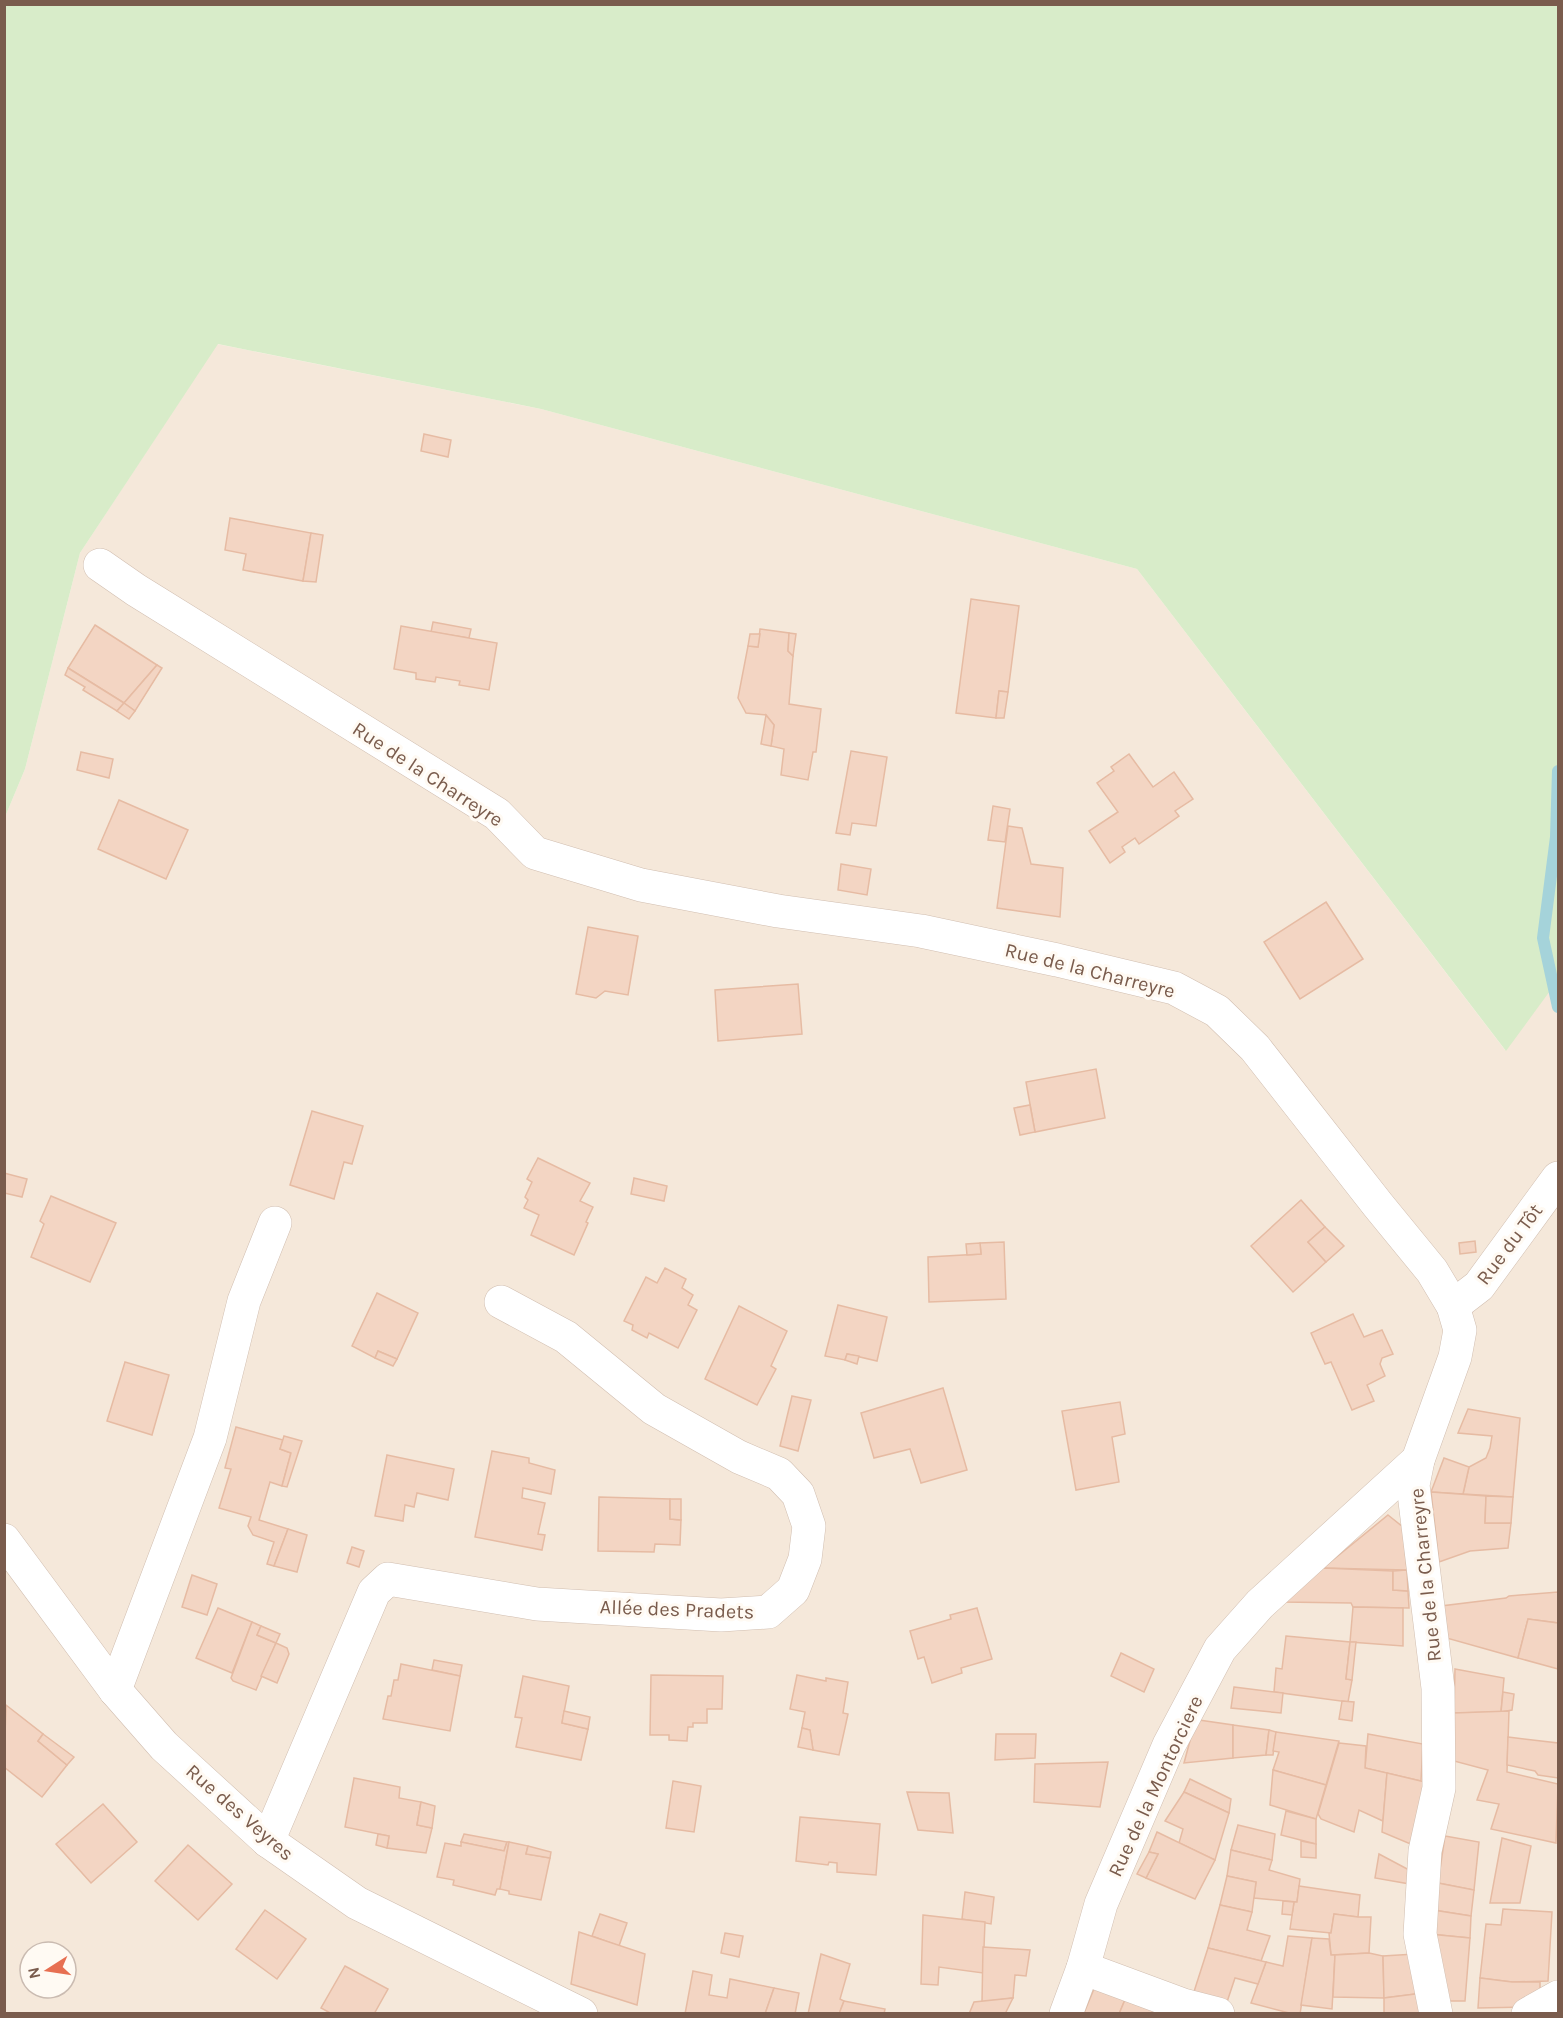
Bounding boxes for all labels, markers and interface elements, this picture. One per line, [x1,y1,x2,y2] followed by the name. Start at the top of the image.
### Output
[348,717,507,832] street label: Rue de la Charreyre
[1002,938,1177,1003] street label: Rue de la Charreyre
[1472,1199,1547,1289] street label: Rue du Tôt
[1405,1487,1446,1663] street label: Rue de la Charreyre
[599,1595,755,1624] street label: Allée des Pradets
[1103,1692,1208,1880] street label: Rue de la Montorciere
[181,1759,298,1865] street label: Rue des Veyres
[18,1940,78,2000] north arrow
[23,1965,44,1981] text: N

